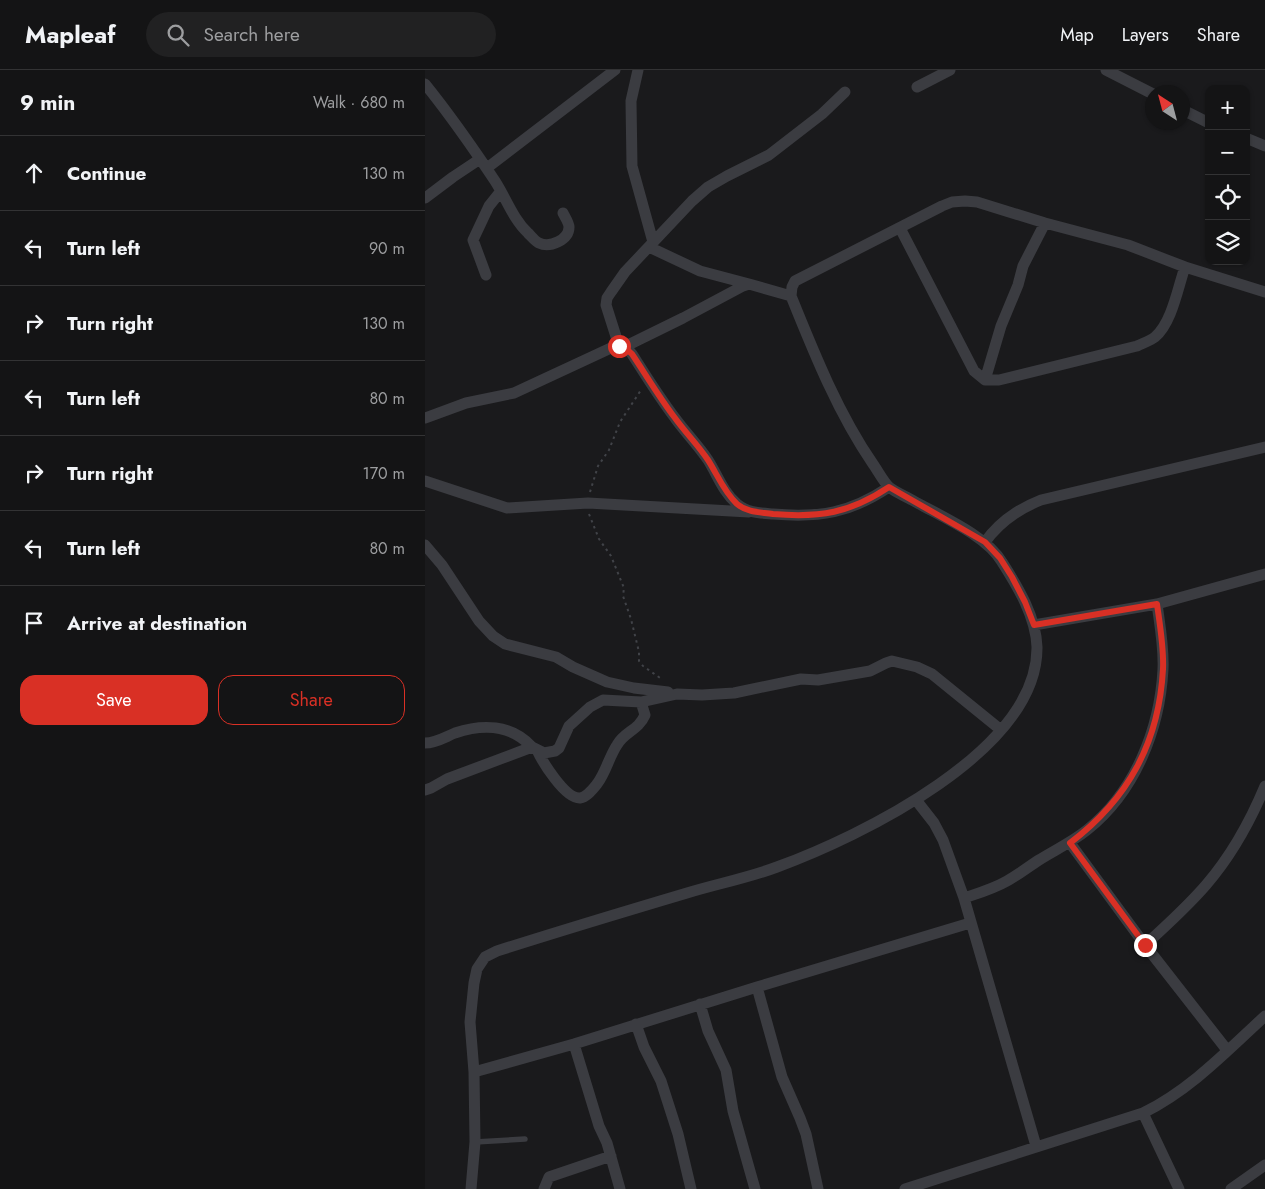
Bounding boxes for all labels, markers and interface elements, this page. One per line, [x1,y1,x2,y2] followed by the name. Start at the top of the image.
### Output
[146,12,496,57] search box
[25,17,116,52] text: Mapleaf
[164,21,192,49] icon: search
[204,21,300,48] text: Search here
[1060,22,1094,48] text: Map
[1122,22,1169,48] text: Layers
[1197,22,1240,48] text: Share
[1145,85,1190,130] north arrow
[1205,85,1250,265] map controls
[1205,85,1250,130] button: +
[20,88,75,118] text: 9 min
[313,91,405,114] text: Walk · 680 m
[1205,130,1250,175] button: −
[20,159,48,187] icon: ahead
[67,160,146,187] text: Continue
[362,162,405,185] text: 130 m
[1205,175,1250,220] button: locate
[1205,220,1250,265] button: layers
[20,234,48,262] icon: left
[67,235,140,262] text: Turn left
[369,237,405,260] text: 90 m
[20,309,48,337] icon: right
[67,310,153,337] text: Turn right
[362,312,405,335] text: 130 m
[608,335,631,358] route start
[20,384,48,412] icon: left
[67,385,140,412] text: Turn left
[369,387,405,410] text: 80 m
[20,459,48,487] icon: right
[67,460,153,487] text: Turn right
[363,462,405,485] text: 170 m
[20,534,48,562] icon: left
[67,535,140,562] text: Turn left
[369,537,405,560] text: 80 m
[20,609,48,637] icon: arrive
[67,610,247,637] text: Arrive at destination
[20,675,208,725] button: Save
[218,675,405,725] button: Share
[1134,934,1157,957] route end

